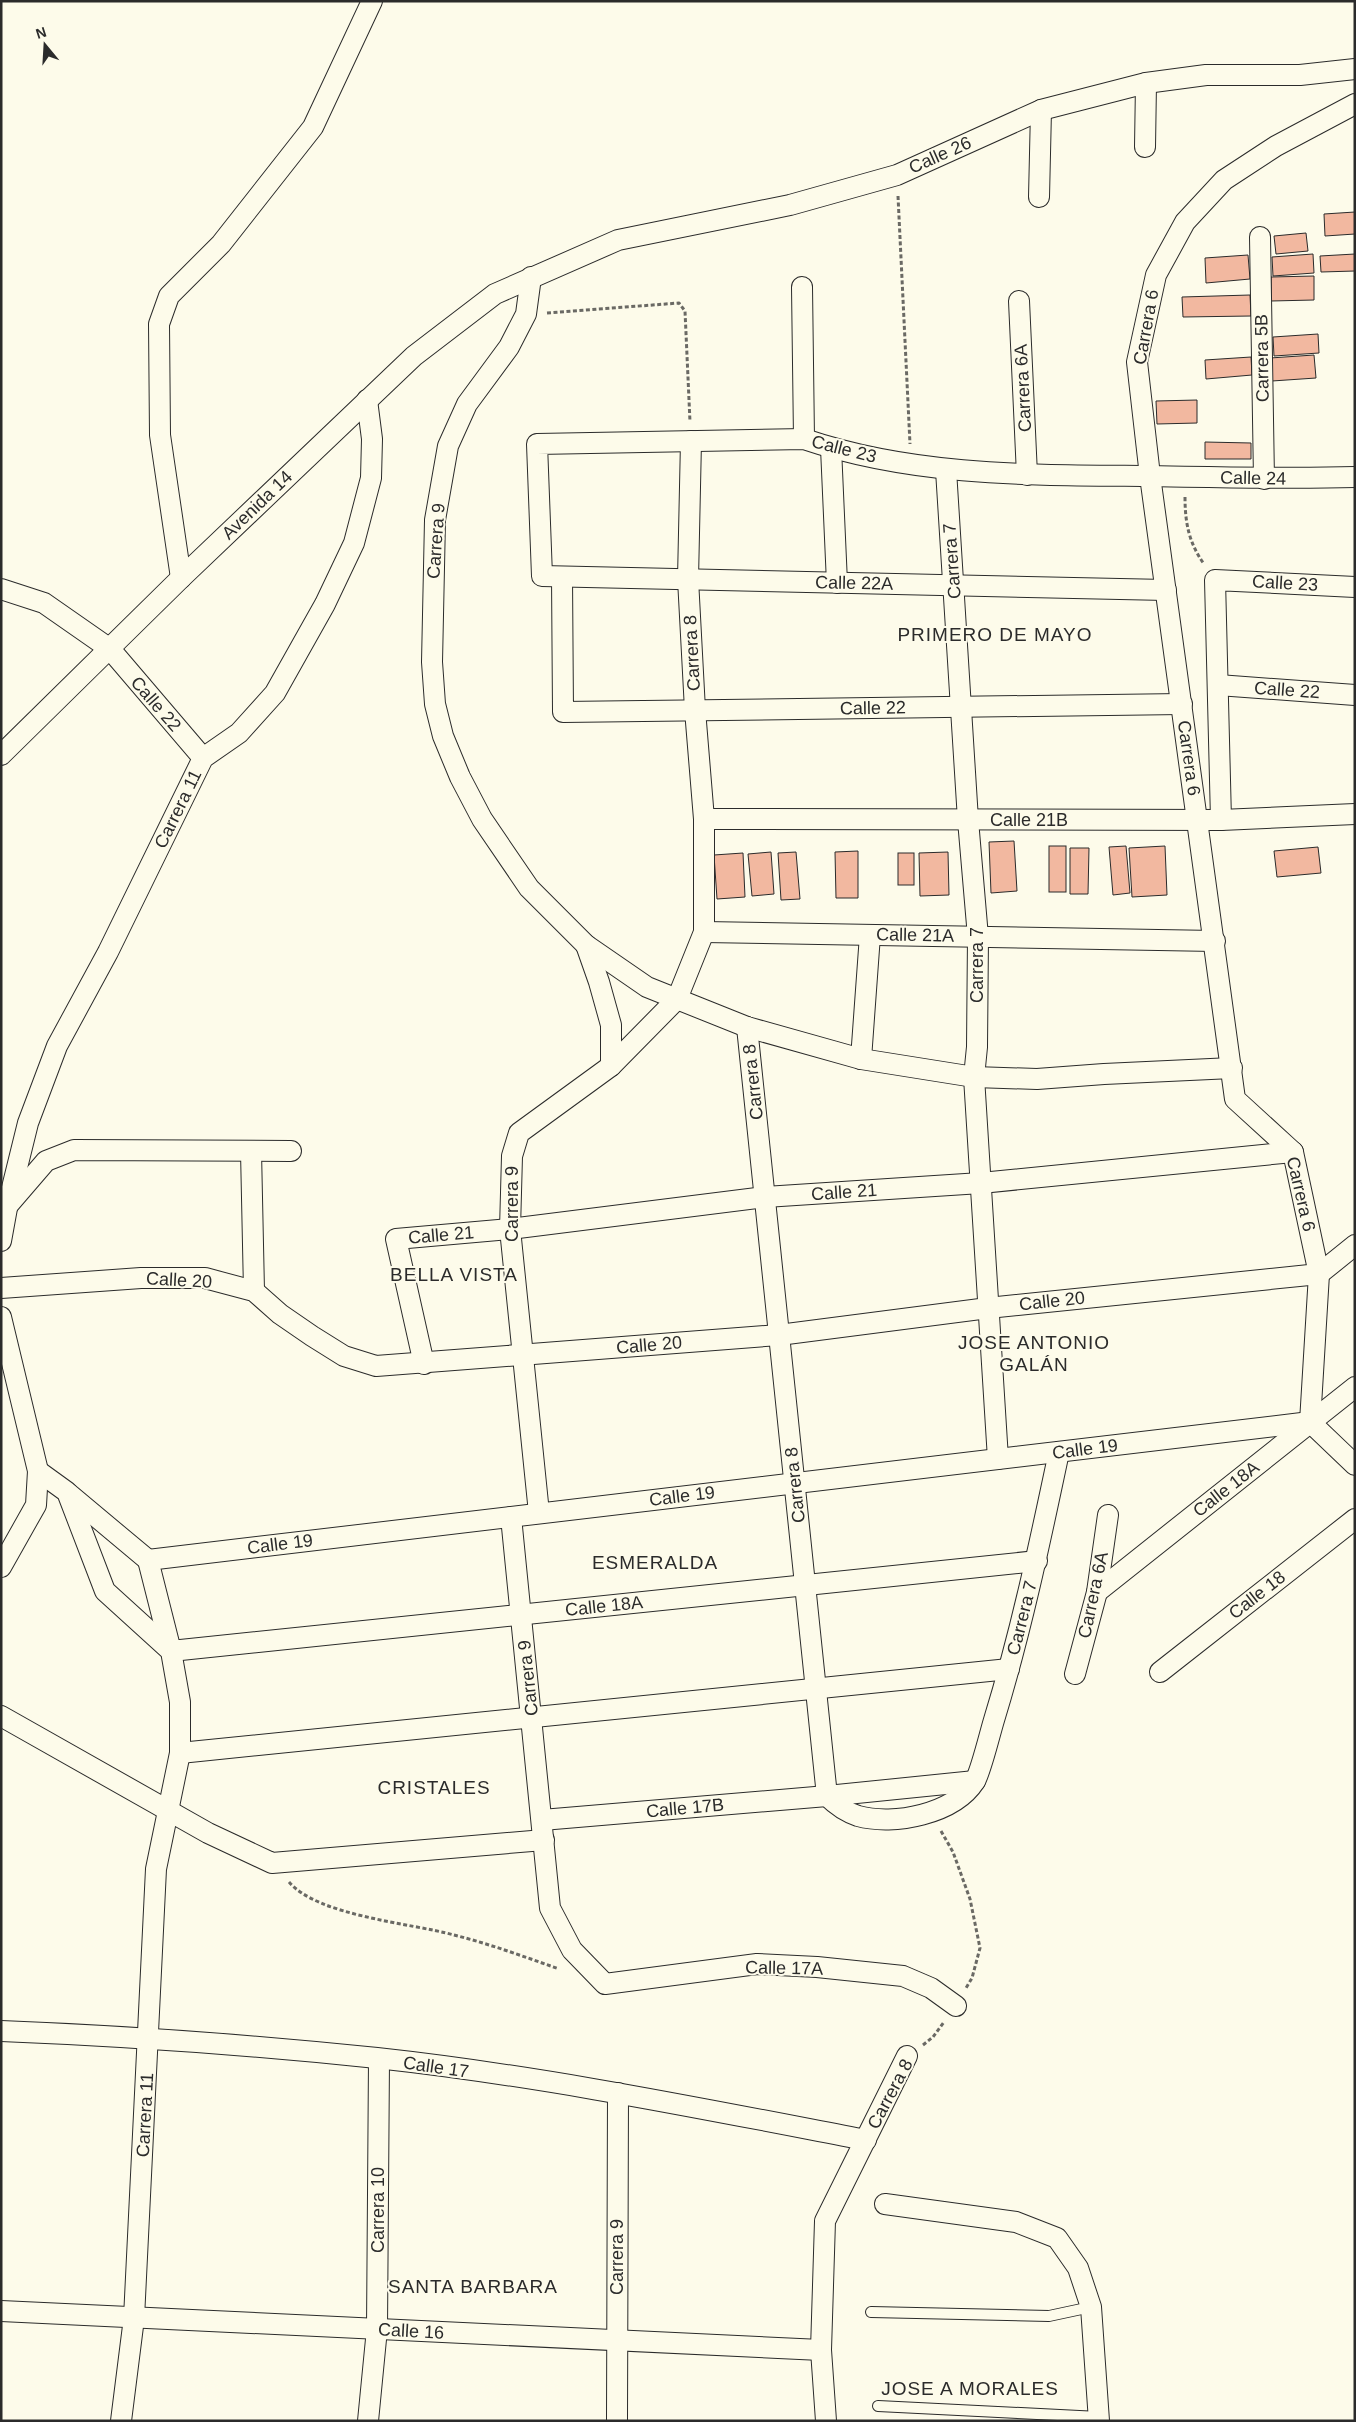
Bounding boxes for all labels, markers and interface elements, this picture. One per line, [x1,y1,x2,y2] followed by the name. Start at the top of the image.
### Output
[20,20,70,70] north arrow
[34,23,48,42] text: N
[906,132,974,178] street label: Calle 26
[1130,288,1162,366] street label: Carrera 6
[1251,314,1273,402] street label: Carrera 5B
[1011,344,1035,432] street label: Carrera 6A
[810,431,878,467] street label: Calle 23
[218,467,296,543] street label: Avenida 14
[1220,467,1286,489] street label: Calle 24
[423,502,449,580] street label: Carrera 9
[939,522,965,600] street label: Carrera 7
[1251,571,1319,595] street label: Calle 23
[815,572,893,594] street label: Calle 22A
[680,615,704,691] street label: Carrera 8
[897,624,1093,645] district label: PRIMERO DE MAYO
[127,673,185,735] street label: Calle 22
[1253,678,1321,702] street label: Calle 22
[840,697,906,719] street label: Calle 22
[1174,719,1204,797] street label: Carrera 6
[150,767,206,851] street label: Carrera 11
[990,810,1068,830] street label: Calle 21B
[876,924,954,946] street label: Calle 21A
[967,927,987,1003] street label: Carrera 7
[739,1043,767,1121] street label: Carrera 8
[1283,1155,1319,1233] street label: Carrera 6
[502,1166,522,1242] street label: Carrera 9
[810,1180,878,1204] street label: Calle 21
[407,1222,475,1248] street label: Calle 21
[390,1264,518,1285] district label: BELLA VISTA
[145,1268,213,1292] street label: Calle 20
[1018,1288,1086,1314] street label: Calle 20
[615,1332,683,1358] street label: Calle 20
[958,1332,1110,1375] district label: JOSE ANTONIO GALÁN
[1051,1435,1119,1463] street label: Calle 19
[781,1446,809,1524] street label: Carrera 8
[1189,1457,1263,1521] street label: Calle 18A
[648,1482,716,1510] street label: Calle 19
[246,1530,314,1558] street label: Calle 19
[1074,1550,1112,1640] street label: Carrera 6A
[592,1552,718,1573] district label: ESMERALDA
[1225,1567,1289,1623] street label: Calle 18
[1003,1579,1041,1657] street label: Carrera 7
[564,1592,644,1620] street label: Calle 18A
[514,1639,542,1717] street label: Carrera 9
[377,1777,491,1798] district label: CRISTALES
[645,1795,725,1821] street label: Calle 17B
[745,1957,823,1979] street label: Calle 17A
[402,2053,470,2081] street label: Calle 17
[863,2056,917,2132] street label: Carrera 8
[133,2072,157,2158] street label: Carrera 11
[368,2167,388,2253] street label: Carrera 10
[607,2219,627,2295] street label: Carrera 9
[388,2276,558,2297] district label: SANTA BARBARA
[377,2319,445,2343] street label: Calle 16
[881,2378,1059,2399] district label: JOSE A MORALES

